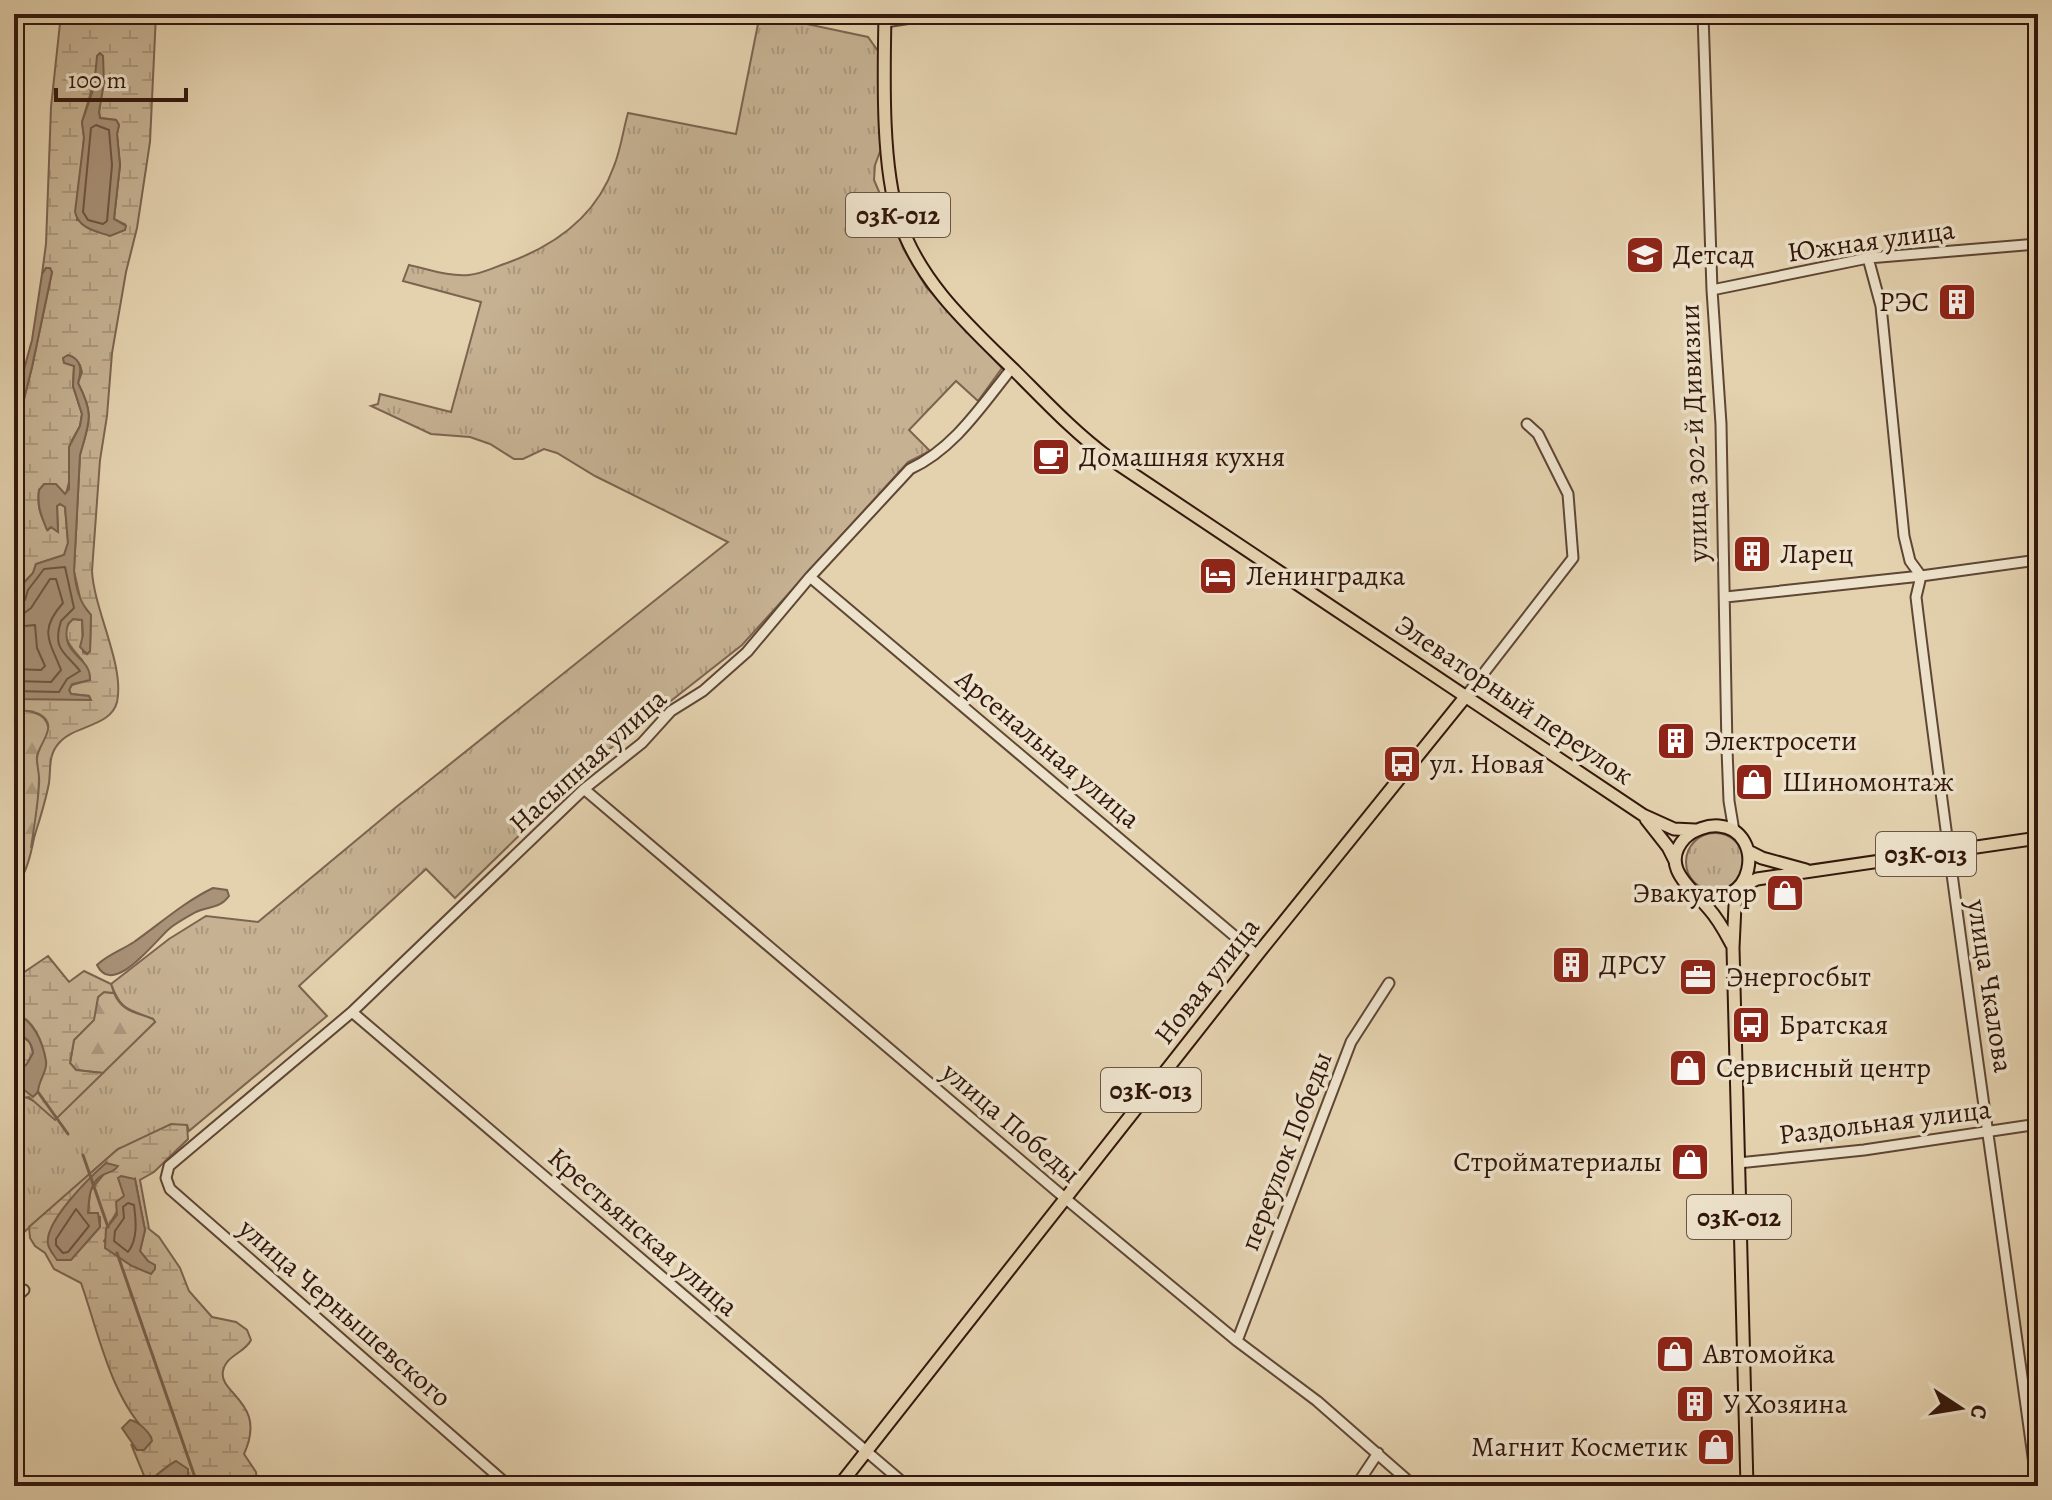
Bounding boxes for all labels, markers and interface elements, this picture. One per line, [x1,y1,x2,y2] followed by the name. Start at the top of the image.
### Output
[56,52,186,102] scale bar
[68,64,127,96] text: 100 m
[846,193,950,237] road number: 03К-012
[1785,210,1957,272] street label: Южная улица
[1624,234,1666,276] school or university icon: Детсад
[1673,236,1755,274] place label: Детсад
[1936,281,1978,323] building icon: РЭС
[1879,283,1929,321] place label: РЭС
[1671,303,1718,564] street label: улица 302-й Дивизии
[1030,436,1072,478] cafe icon: Домашняя кухня
[1079,438,1285,476] place label: Домашняя кухня
[1731,533,1773,575] building icon: Ларец
[1780,535,1854,573] place label: Ларец
[1197,555,1239,597] hotel icon: Ленинградка
[1246,557,1405,595] place label: Ленинградка
[1387,606,1641,794] street label: Элеваторный переулок
[947,660,1148,838] street label: Арсенальная улица
[501,680,675,842] street label: Насыпная улица
[1655,720,1697,762] building icon: Электросети
[1704,722,1857,760] place label: Электросети
[1381,743,1423,785] bus stop icon: ул. Новая
[1429,745,1545,783] place label: ул. Новая
[1733,761,1775,803] shop icon: Шиномонтаж
[1782,763,1954,801] place label: Шиномонтаж
[1876,832,1976,876] road number: 03К-013
[1764,872,1806,914] shop icon: Эвакуатор
[1633,874,1757,912] place label: Эвакуатор
[1957,896,2022,1075] street label: улица Чкалова
[1145,910,1269,1052] street label: Новая улица
[1550,944,1592,986] building icon: ДРСУ
[1599,946,1666,984] place label: ДРСУ
[1677,956,1719,998] office icon: Энергосбыт
[1726,958,1871,996] place label: Энергосбыт
[1730,1004,1772,1046] bus stop icon: Братская
[1779,1006,1888,1044] place label: Братская
[1231,1046,1341,1256] street label: переулок Победы
[1667,1047,1709,1089] shop icon: Сервисный центр
[1716,1049,1931,1087] place label: Сервисный центр
[933,1053,1088,1192] street label: улица Победы
[1101,1068,1201,1112] road number: 03К-013
[1777,1090,1993,1154] street label: Раздольная улица
[540,1139,746,1325] street label: Крестьянская улица
[1669,1141,1711,1183] shop icon: Стройматериалы
[1453,1143,1662,1181] place label: Стройматериалы
[1687,1195,1791,1239] road number: 03К-012
[230,1209,460,1416] street label: улица Чернышевского
[1654,1333,1696,1375] shop icon: Автомойка
[1702,1335,1835,1373] place label: Автомойка
[1920,1368,2000,1448] north arrow
[1674,1383,1716,1425] building icon: У Хозяина
[1723,1385,1848,1423] place label: У Хозяина
[1963,1402,1995,1422] text: С
[1695,1426,1737,1468] shop icon: Магнит Косметик
[1471,1428,1688,1466] place label: Магнит Косметик

